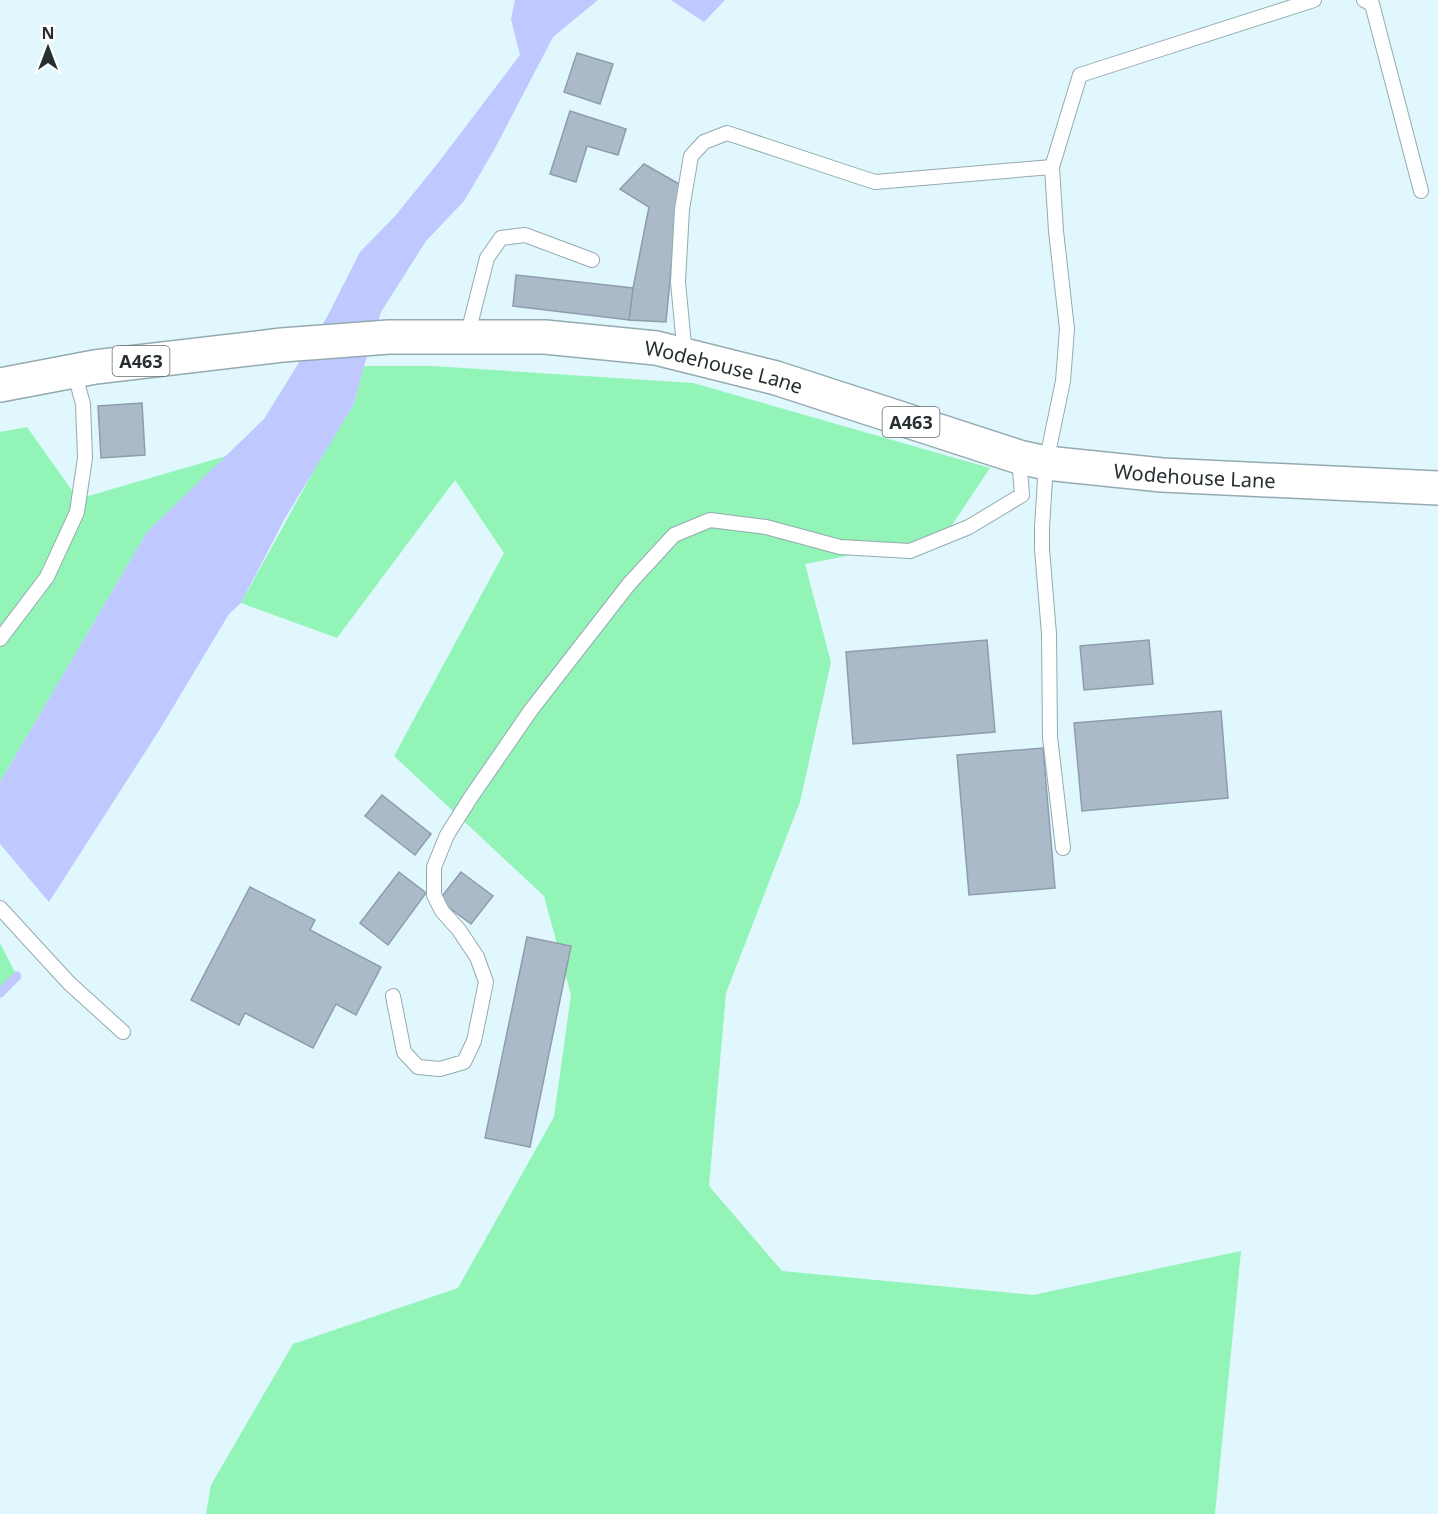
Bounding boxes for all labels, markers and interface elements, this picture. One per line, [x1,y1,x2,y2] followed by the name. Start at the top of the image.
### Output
[18,18,78,78] north arrow
[41,22,55,44] text: N
[644,333,806,399] street label: Wodehouse Lane
[112,346,170,376] road number: A463
[882,407,940,437] road number: A463
[1112,457,1276,494] street label: Wodehouse Lane

